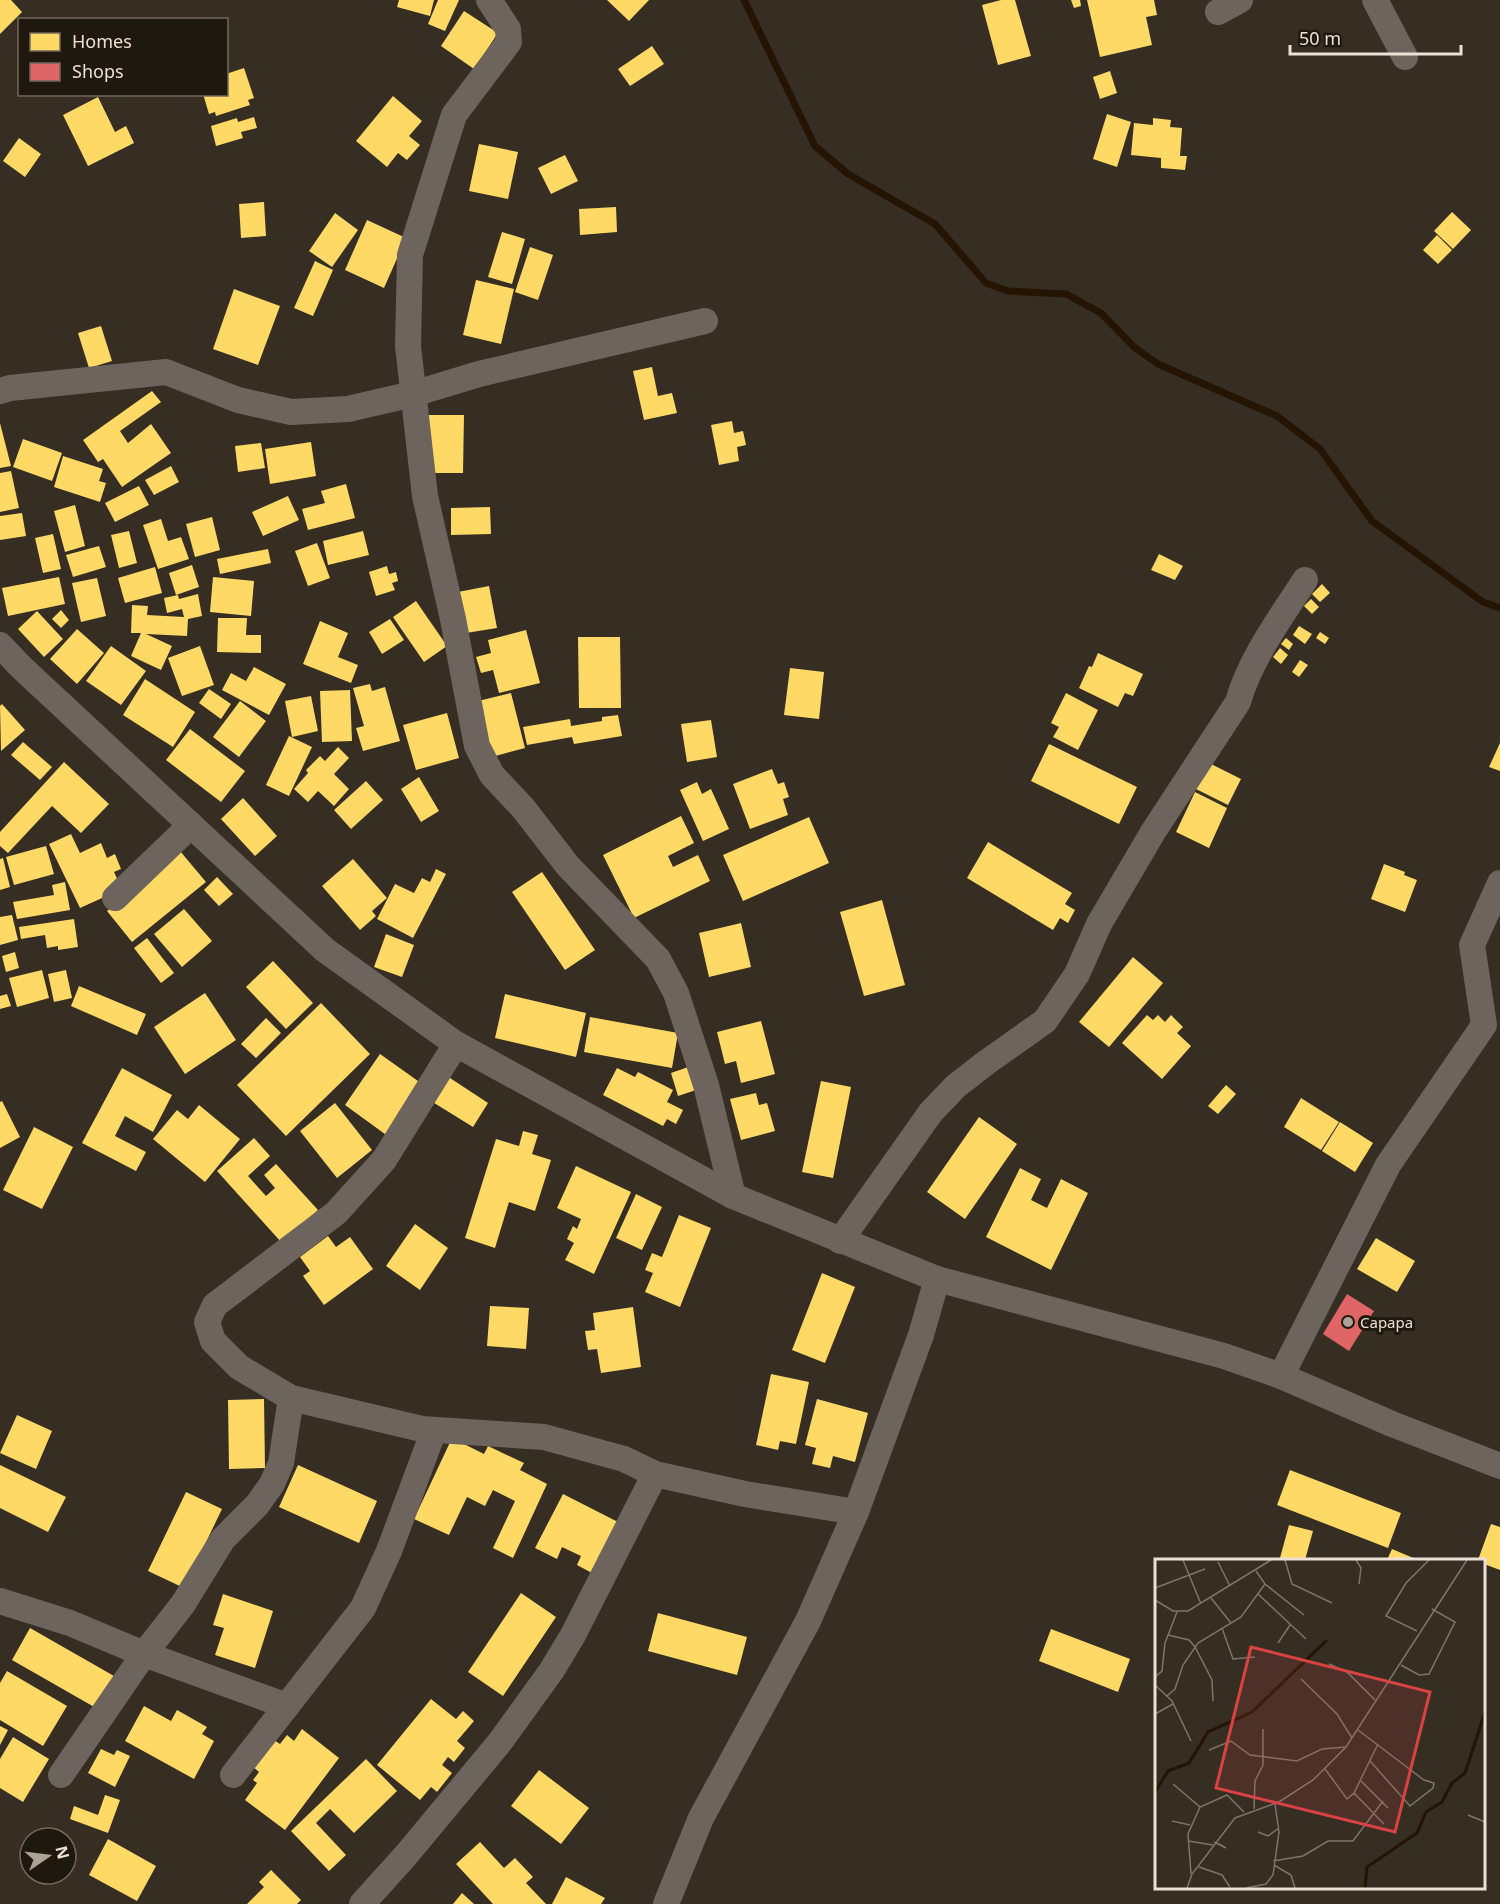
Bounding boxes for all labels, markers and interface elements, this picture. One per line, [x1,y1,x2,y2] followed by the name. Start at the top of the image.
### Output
[18,18,228,96] legend
[1290,18,1461,56] scale bar
[1299,26,1341,50] text: 50 m
[72,29,132,53] text: Homes
[72,59,124,83] text: Shops
[1360,1312,1413,1332] place label: Capapa
[1341,1315,1355,1329] marker: Capapa
[1155,1559,1485,1889] inset map
[18,1826,78,1886] north arrow
[50,1843,75,1861] text: N

